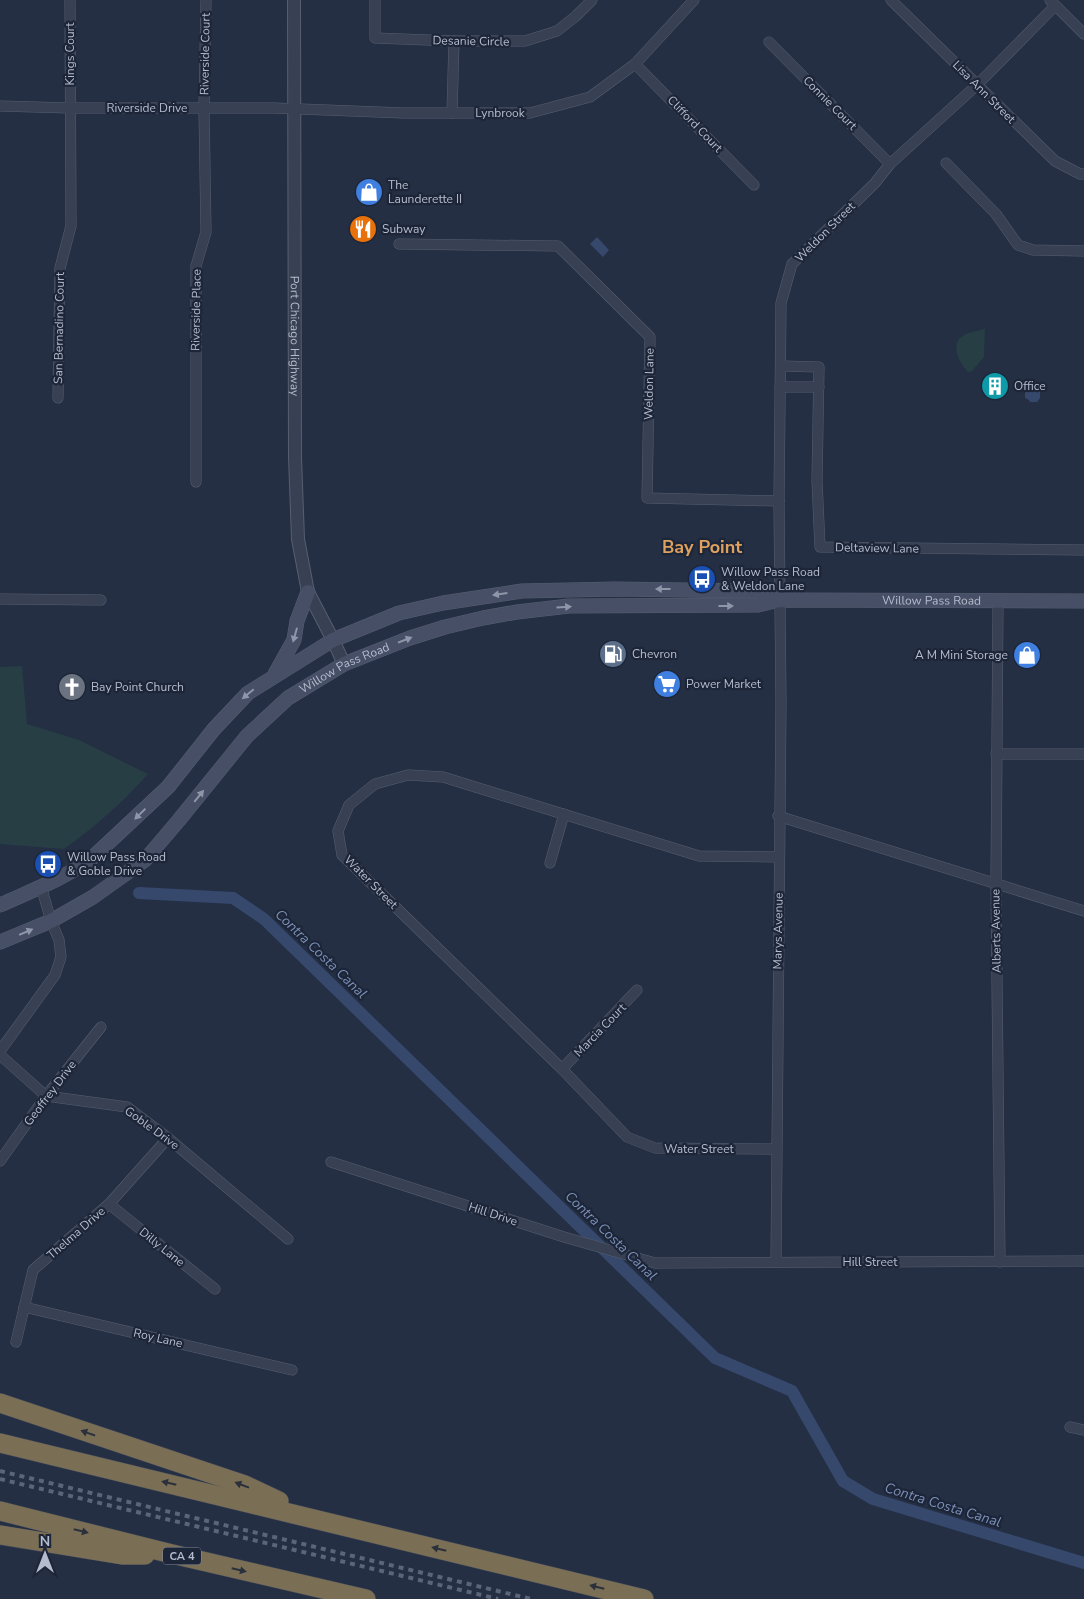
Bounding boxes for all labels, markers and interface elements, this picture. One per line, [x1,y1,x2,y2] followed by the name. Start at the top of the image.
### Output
[196,12,214,95] street label: Riverside Court
[62,22,78,85] street label: Kings Court
[432,32,510,50] street label: Desanie Circle
[949,57,1019,127] street label: Lisa Ann Street
[800,73,861,134] street label: Connie Court
[664,92,727,156] street label: Clifford Court
[106,100,188,116] street label: Riverside Drive
[475,105,526,121] street label: Lynbrook
[354,177,384,207] shop icon: The Launderette II
[388,177,462,207] place label: The Launderette II
[792,198,859,265] street label: Weldon Street
[348,214,378,244] restaurant icon: Subway
[382,221,426,237] place label: Subway
[187,269,205,351] street label: Riverside Place
[50,271,68,384] street label: San Bernadino Court
[287,276,303,397] street label: Port Chicago Highway
[640,348,658,420] street label: Weldon Lane
[980,371,1010,401] building icon: Office
[1014,378,1046,394] place label: Office
[662,535,742,559] district label: Bay Point
[835,539,919,557] street label: Deltaview Lane
[687,564,717,594] bus stop icon: Willow Pass Road & Weldon Lane
[721,564,820,594] place label: Willow Pass Road & Weldon Lane
[654,585,670,593] one-way arrow
[492,590,508,598] one-way arrow
[882,592,981,609] street label: Willow Pass Road
[719,601,735,609] one-way arrow
[556,603,572,611] one-way arrow
[290,628,298,643] one-way arrow
[398,636,413,643] one-way arrow
[296,639,392,697] street label: Willow Pass Road
[598,639,628,669] fuel station icon: Chevron
[1012,640,1042,670] shop icon: A M Mini Storage
[632,646,677,662] place label: Chevron
[915,647,1008,663] place label: A M Mini Storage
[652,669,682,699] supermarket icon: Power Market
[57,672,87,702] church icon: Bay Point Church
[686,676,762,692] place label: Power Market
[91,679,184,695] place label: Bay Point Church
[243,688,255,700] one-way arrow
[193,790,204,803] one-way arrow
[134,808,146,820] one-way arrow
[33,849,63,879] bus stop icon: Willow Pass Road & Goble Drive
[67,849,166,879] place label: Willow Pass Road & Goble Drive
[341,852,402,913] street label: Water Street
[987,889,1005,973] street label: Alberts Avenue
[769,892,787,970] street label: Marys Avenue
[271,905,371,1003] water label: Contra Costa Canal
[19,928,33,936] one-way arrow
[570,999,630,1060] street label: Marcia Court
[20,1057,80,1129] street label: Geoffrey Drive
[121,1103,183,1153] street label: Goble Drive
[664,1141,735,1157] street label: Water Street
[561,1187,661,1285] water label: Contra Costa Canal
[466,1199,520,1229] street label: Hill Drive
[44,1203,108,1263] street label: Thelma Drive
[136,1224,188,1270] street label: Dilly Lane
[843,1254,898,1270] street label: Hill Street
[132,1325,184,1351] street label: Roy Lane
[81,1428,96,1436] one-way arrow
[882,1478,1004,1532] water label: Contra Costa Canal
[162,1479,177,1487] one-way arrow
[234,1481,249,1489] one-way arrow
[74,1527,89,1535] one-way arrow
[20,1529,70,1579] north arrow
[40,1532,50,1551] text: N
[431,1544,446,1552] one-way arrow
[163,1548,201,1564] road number: CA 4
[232,1566,247,1574] one-way arrow
[589,1583,604,1591] one-way arrow

